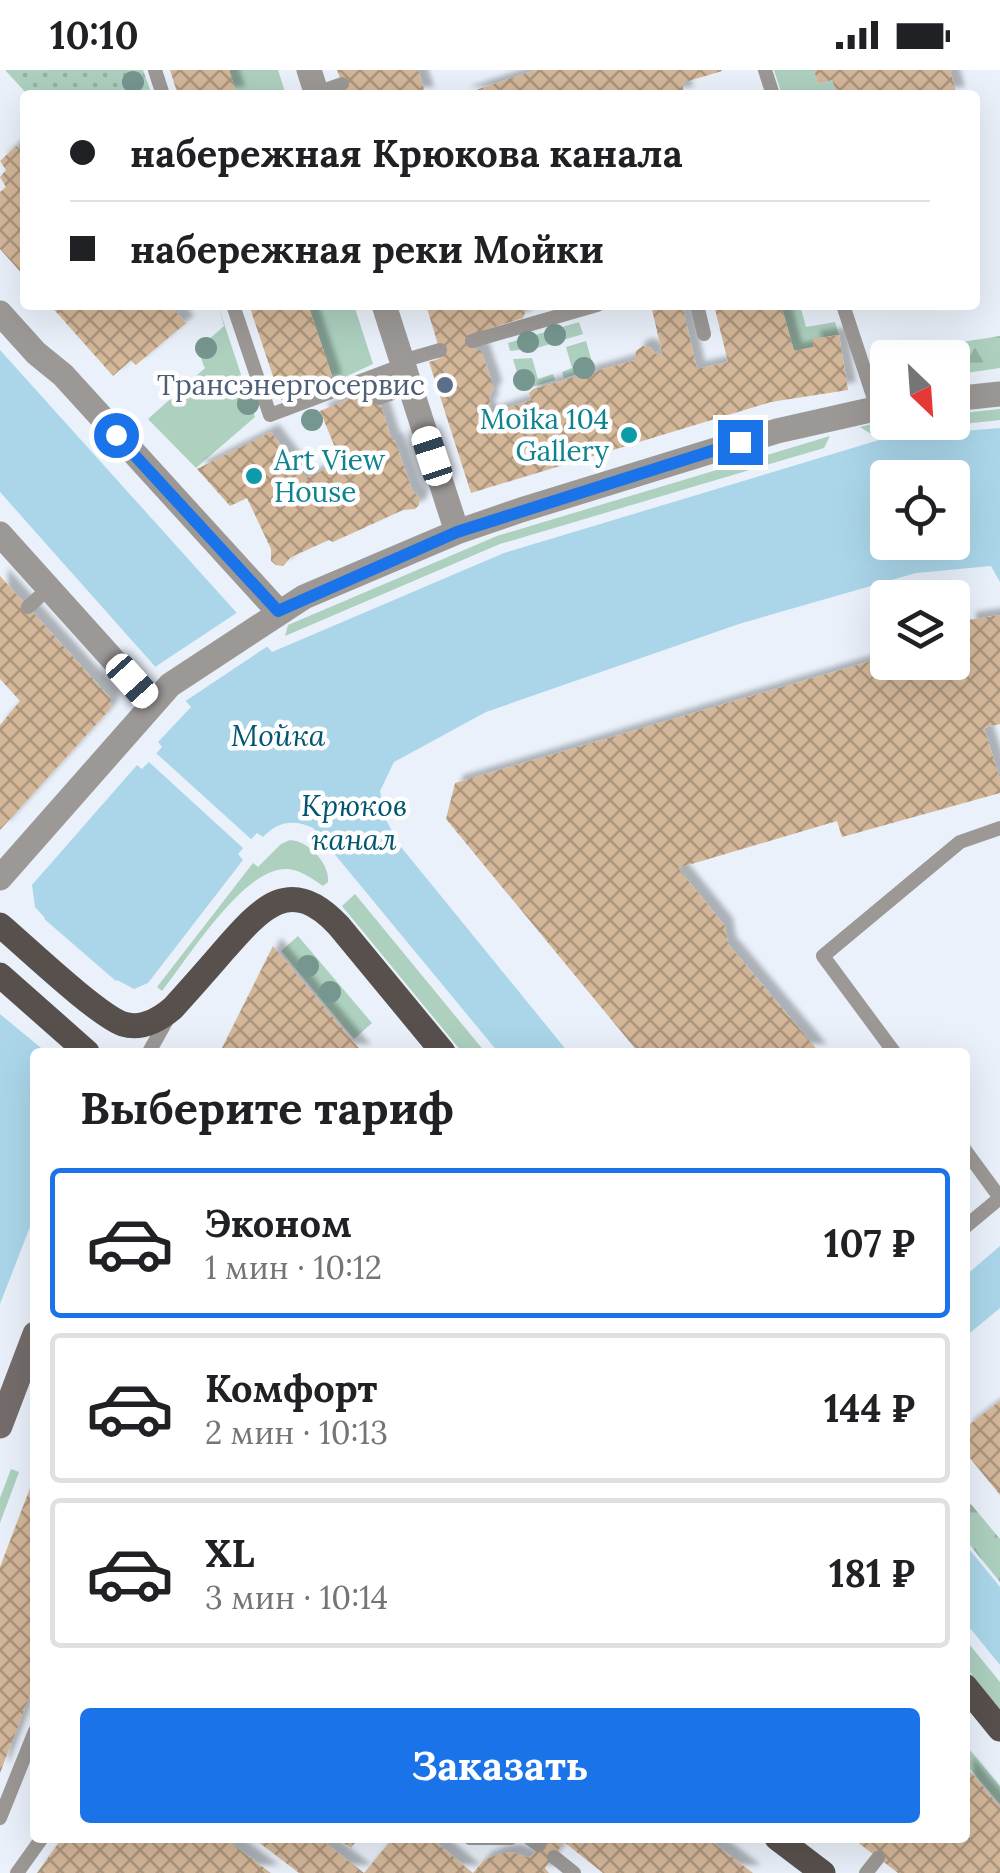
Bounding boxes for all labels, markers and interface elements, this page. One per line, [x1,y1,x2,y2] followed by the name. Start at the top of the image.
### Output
[50,11,139,59] text: 10:10
[130,129,683,177] text: набережная Крюкова канала
[130,225,604,273] text: набережная реки Мойки
[870,340,970,440] north arrow
[870,340,970,680] map controls
[157,367,425,403] place label: Трансэнергосервис
[434,374,456,396] marker: Трансэнергосервис
[480,401,609,469] place label: Moika 104 Gallery
[94,413,139,458] route start
[718,420,763,465] route end
[408,423,456,489] car
[618,424,640,446] marker: Moika 104 Gallery
[273,442,386,510] place label: Art View House
[870,460,970,560] button: locate
[243,465,265,487] marker: Art View House
[870,580,970,680] button: layers
[101,649,163,713] car
[231,716,326,754] water label: Мойка
[301,786,407,858] water label: Крюков канал
[80,1079,454,1136] text: Выберите тариф
[85,1198,175,1288] icon: car
[205,1199,352,1247] text: Эконом
[824,1219,915,1267] text: 107 ₽
[205,1247,382,1288] text: 1 мин · 10:12
[85,1363,175,1453] icon: car
[205,1364,377,1412] text: Комфорт
[824,1384,915,1432] text: 144 ₽
[205,1412,388,1453] text: 2 мин · 10:13
[85,1528,175,1618] icon: car
[205,1529,255,1577] text: XL
[829,1549,915,1597] text: 181 ₽
[205,1577,388,1618] text: 3 мин · 10:14
[80,1708,920,1823] button: Заказать

